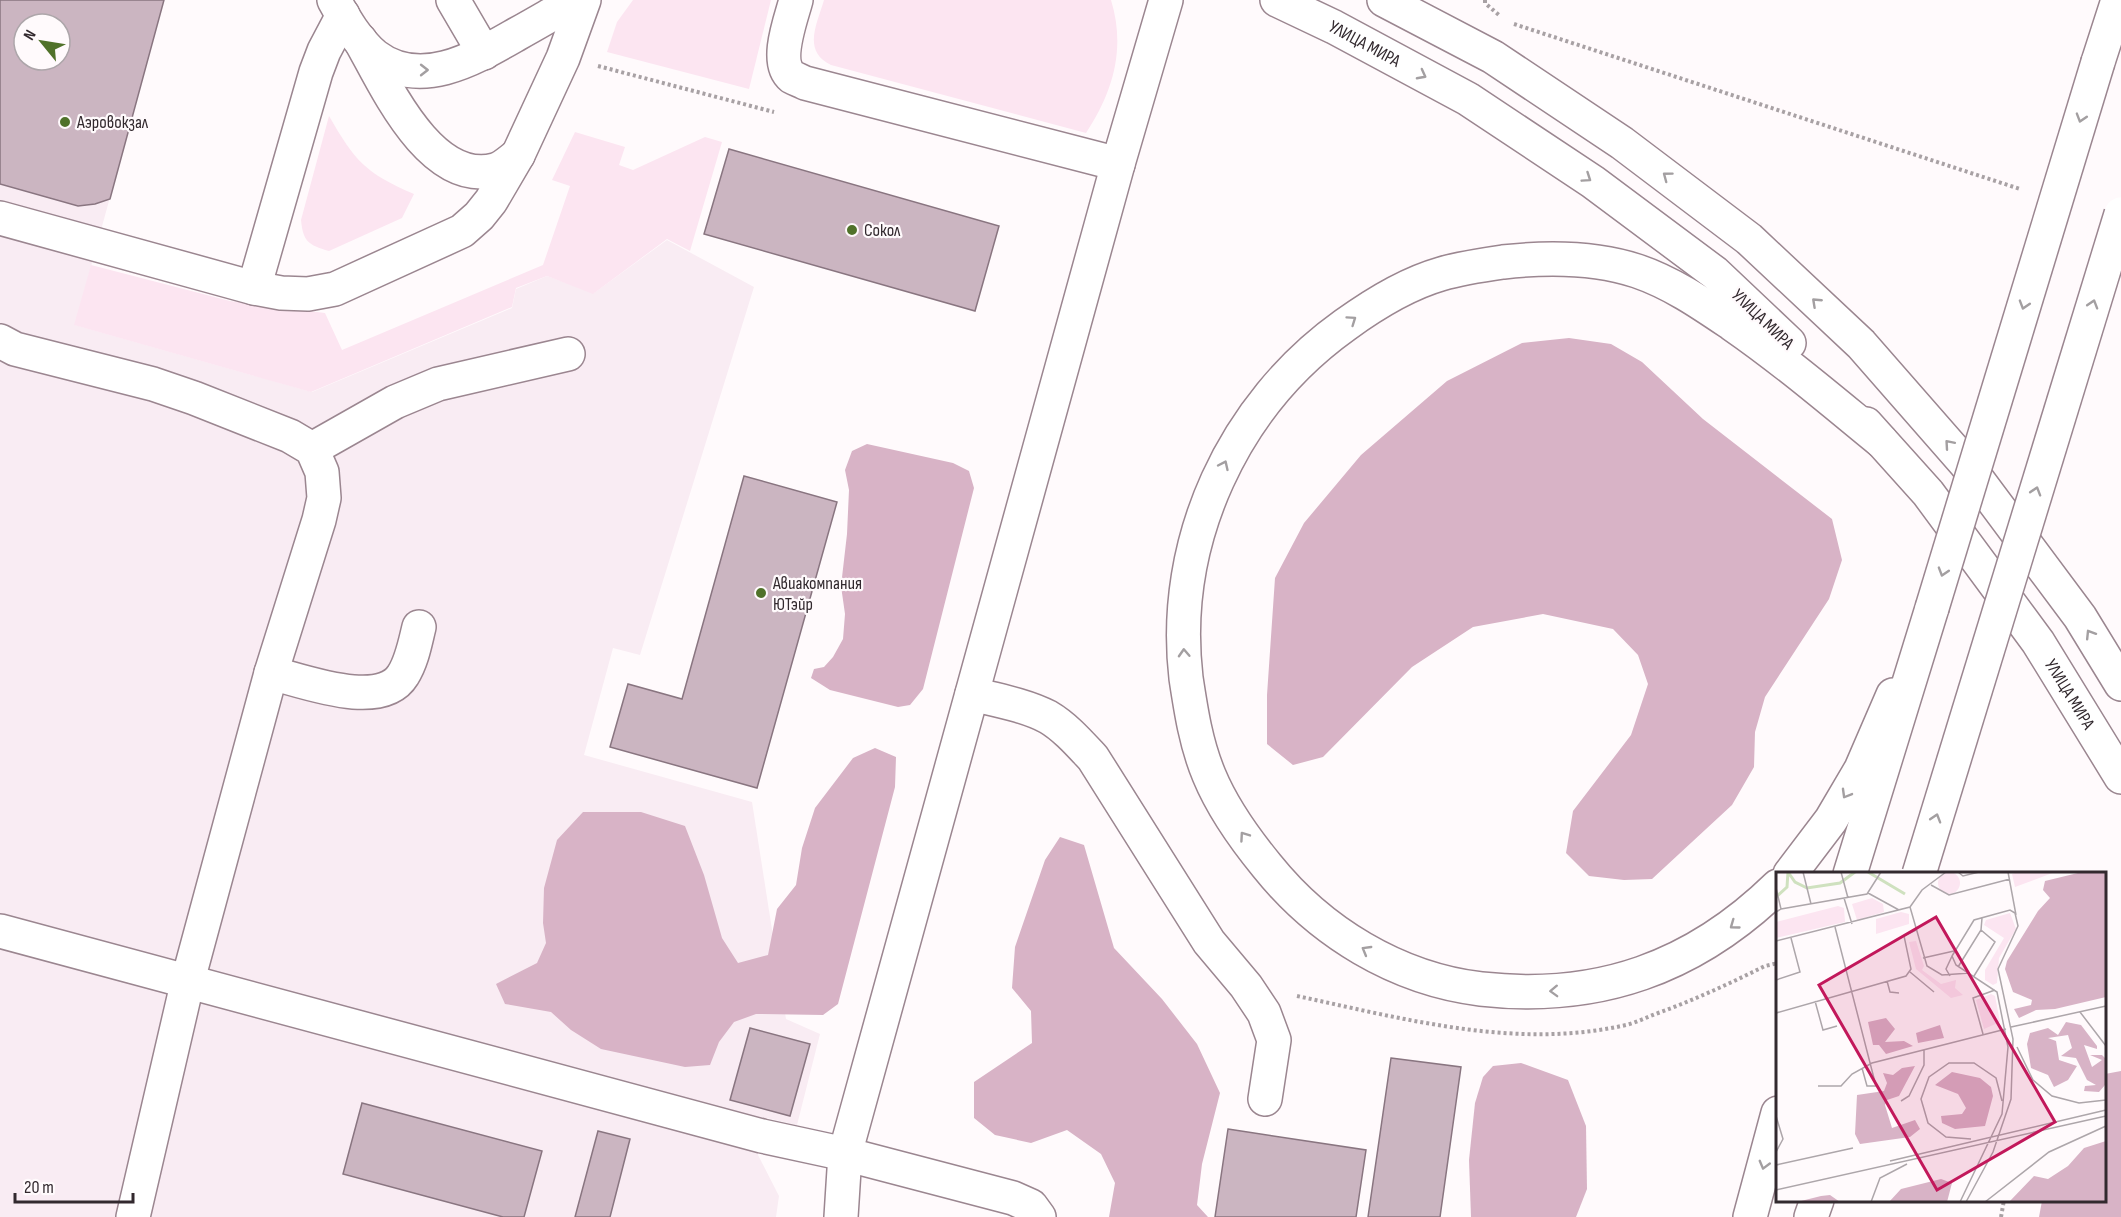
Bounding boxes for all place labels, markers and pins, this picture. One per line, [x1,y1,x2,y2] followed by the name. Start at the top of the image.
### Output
[76,112,149,133] place label: Аэровокзал
[58,115,72,129] marker: Аэровокзал
[864,220,901,241] place label: Сокол
[845,223,859,237] marker: Сокол
[772,573,862,615] place label: Авиакомпания ЮТэйр
[754,586,768,600] marker: Авиакомпания ЮТэйр

